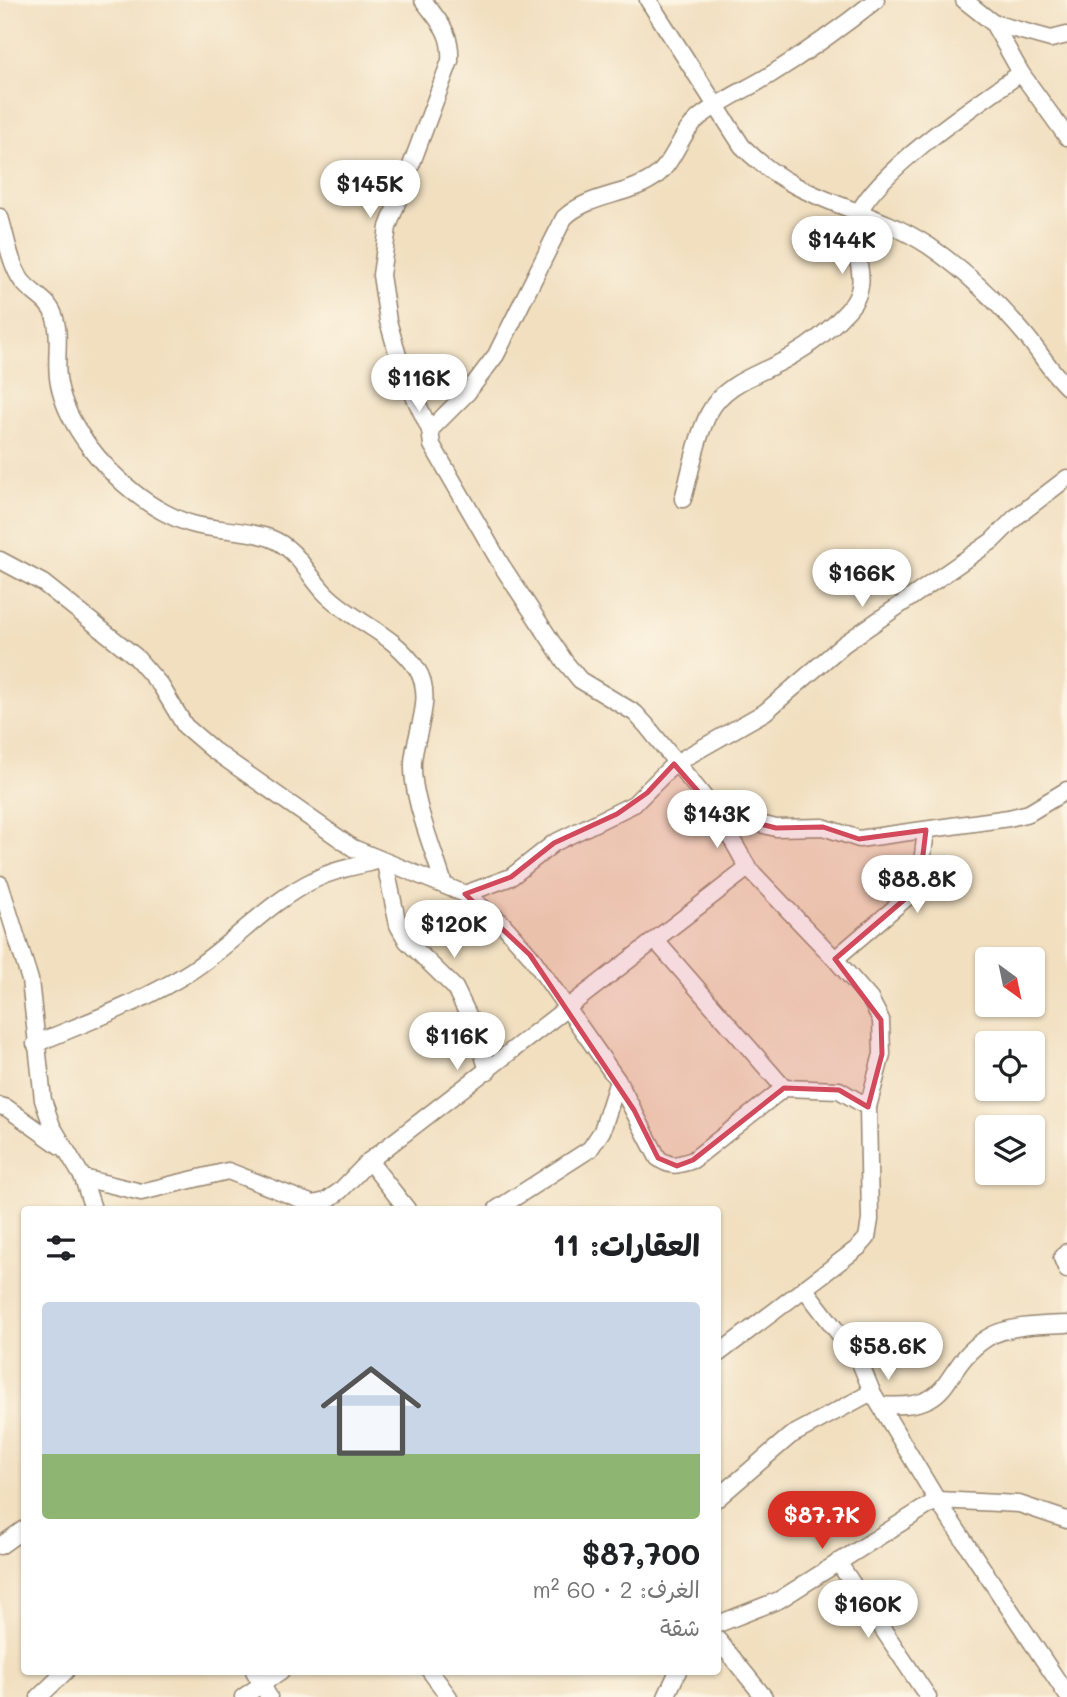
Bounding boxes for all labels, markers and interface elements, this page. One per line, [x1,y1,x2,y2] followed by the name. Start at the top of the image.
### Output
[321,160,419,220] pin: $145K
[336,168,404,198] text: $145K
[793,216,891,276] pin: $144K
[808,224,876,254] text: $144K
[370,354,468,414] pin: $116K
[387,362,451,392] text: $116K
[813,550,911,609] pin: $166K
[828,557,896,587] text: $166K
[668,790,766,850] pin: $143K
[683,798,751,828] text: $143K
[860,856,974,915] pin: $88.8K
[877,863,957,893] text: $88.8K
[405,900,503,960] pin: $120K
[420,908,488,938] text: $120K
[975,947,1045,1017] north arrow
[975,947,1045,1185] map controls
[408,1012,506,1072] pin: $116K
[425,1020,489,1050] text: $116K
[975,1031,1045,1101] button: locate
[975,1115,1045,1185] button: layers
[553,1224,700,1264] text: العقارات: 11
[42,1229,80,1267] icon: filters
[831,1322,945,1382] pin: $58.6K
[849,1330,927,1360] text: $58.6K
[308,1348,434,1474] icon: home
[765,1492,879,1551] pin: $87.7K
[784,1499,860,1529] text: $87.7K
[582,1533,700,1573] text: $87,700
[532,1574,700,1604] text: الغرف: 2 · 60 m²
[819,1580,917,1640] pin: $160K
[834,1588,902,1618] text: $160K
[660,1612,700,1642] text: شقة

